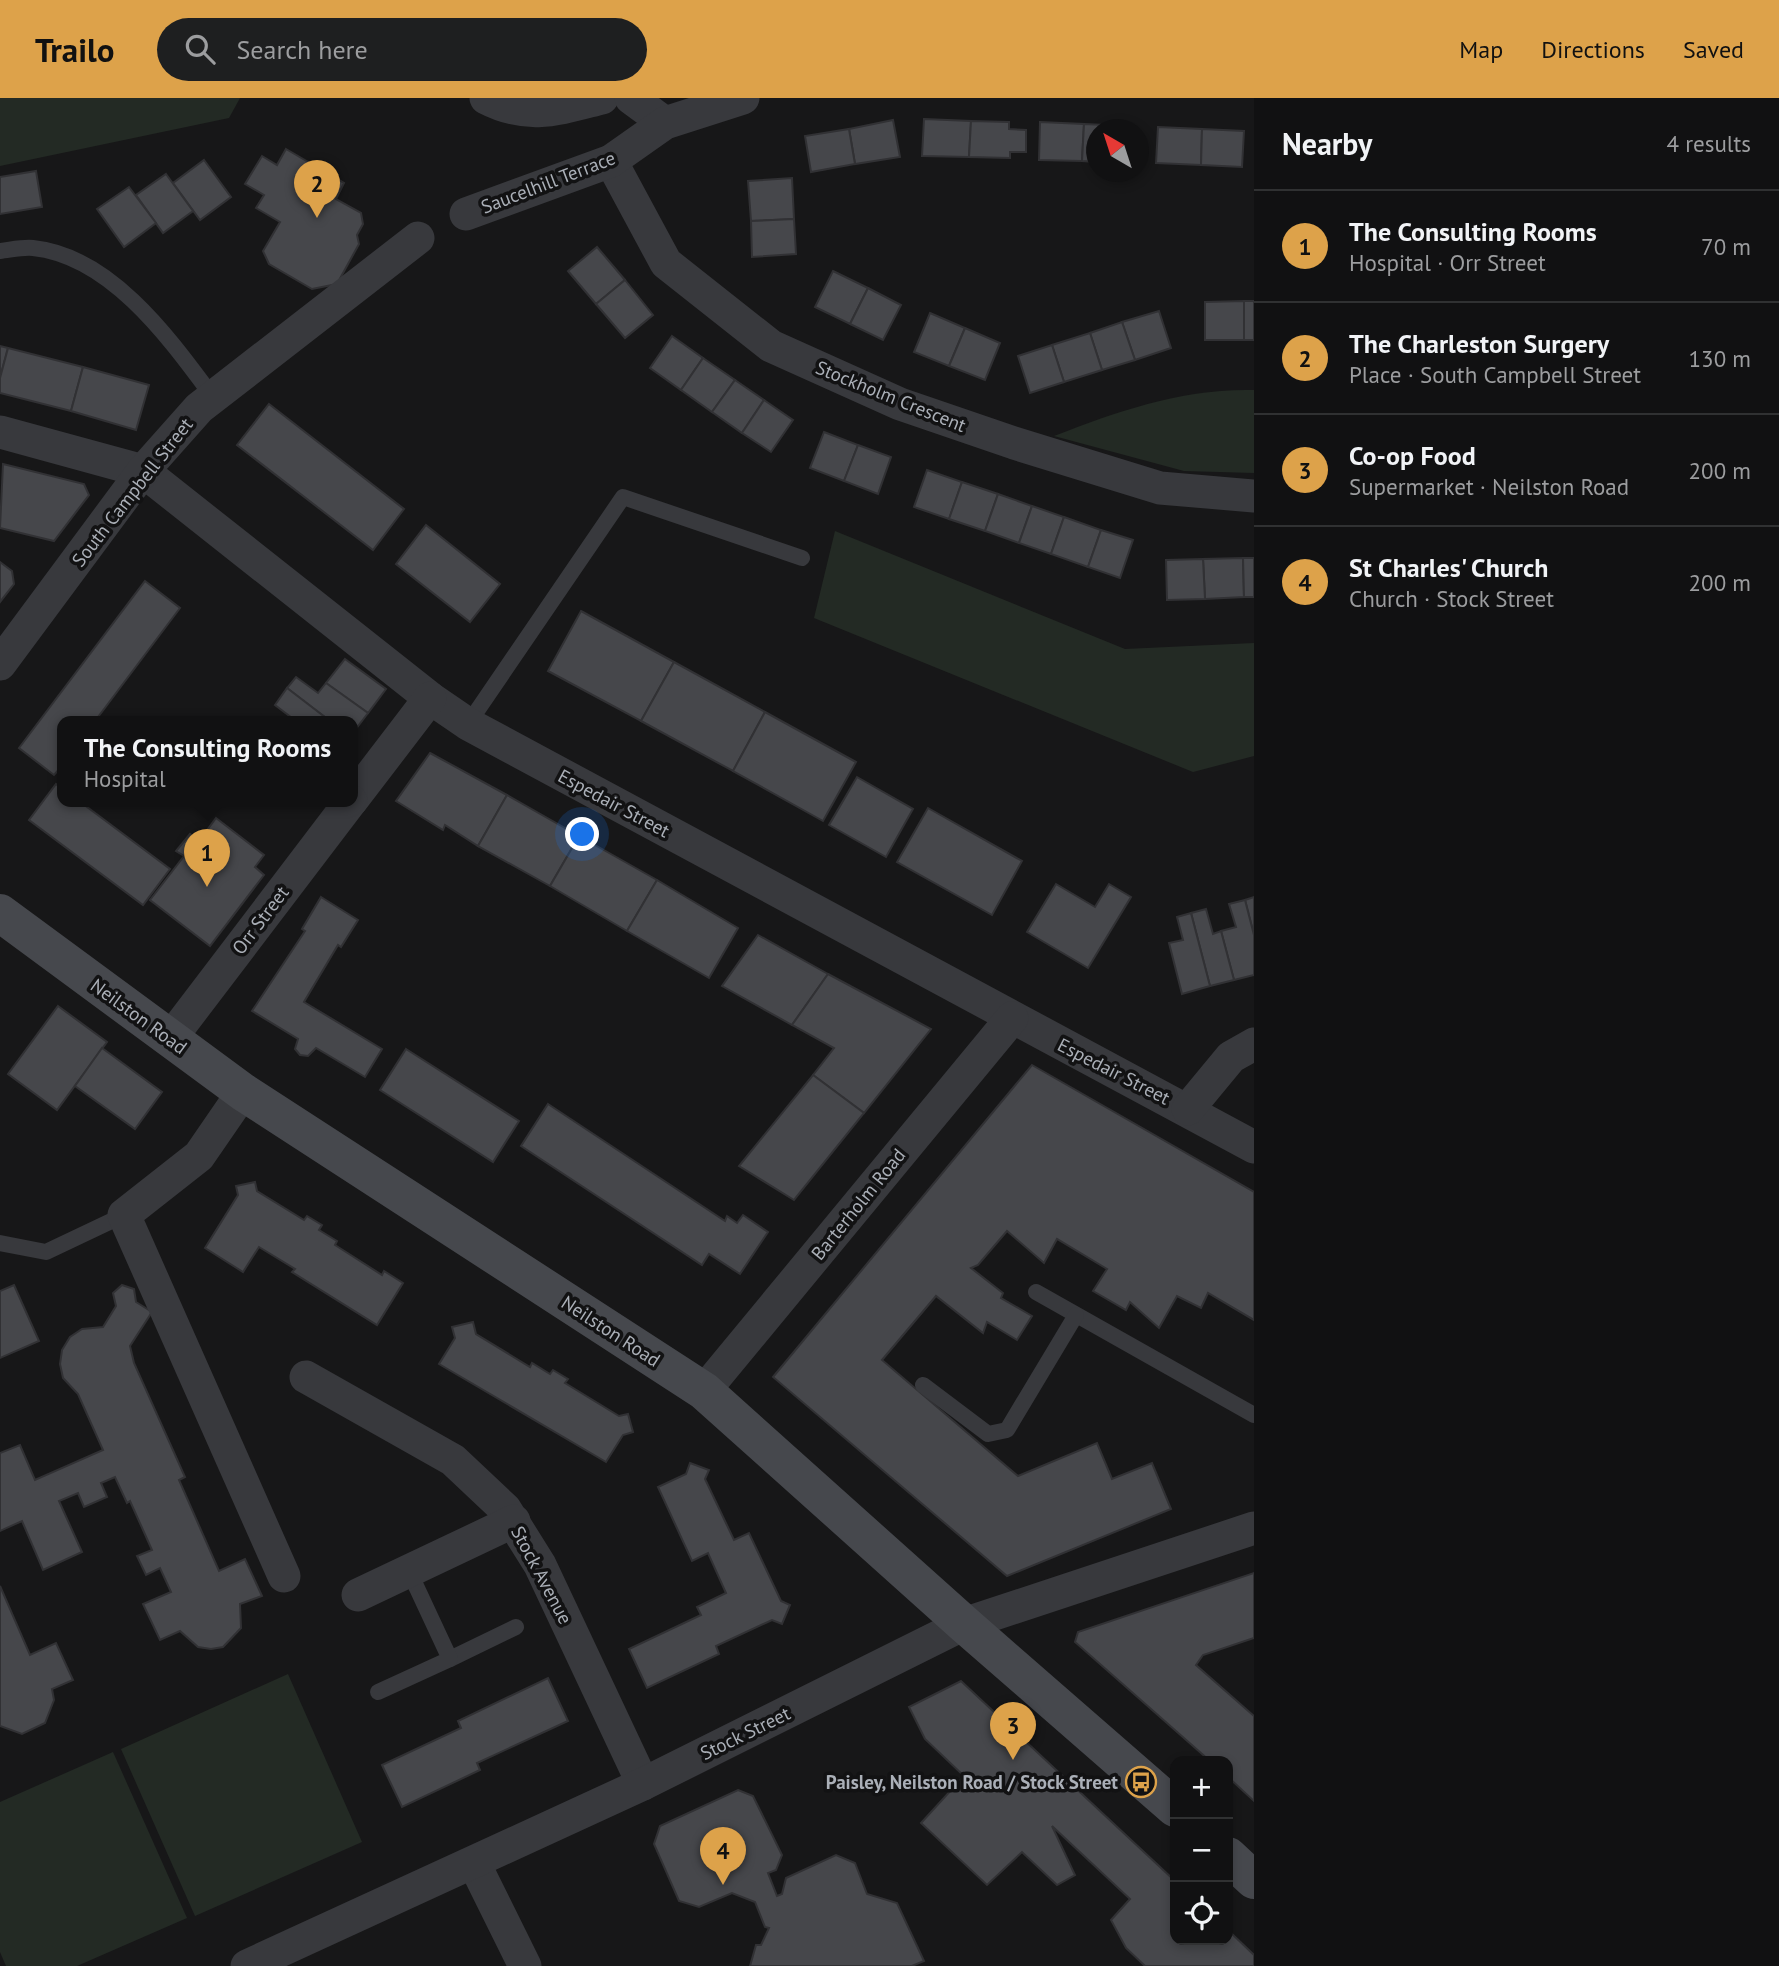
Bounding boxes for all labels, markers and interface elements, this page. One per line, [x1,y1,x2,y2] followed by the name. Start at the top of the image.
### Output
[157,18,647,81] search box
[35,28,115,71] text: Trailo
[181,30,219,68] icon: search
[237,33,368,66] text: Search here
[1459,34,1503,65] text: Map
[1541,34,1645,65] text: Directions
[1683,34,1744,65] text: Saved
[1086,119,1149,182] north arrow
[1282,124,1372,163] text: Nearby
[1667,129,1751,158] text: 4 results
[477,145,619,219] street label: Saucelhill Terrace
[294,160,340,218] pin: 2
[1349,215,1597,248] text: The Consulting Rooms
[1298,232,1312,261] text: 1
[1701,232,1751,261] text: 70 m
[1349,248,1546,277] text: Hospital · Orr Street
[1349,327,1609,360] text: The Charleston Surgery
[1298,344,1312,373] text: 2
[1689,344,1751,373] text: 130 m
[812,355,970,437] street label: Stockholm Crescent
[1349,360,1641,389] text: Place · South Campbell Street
[66,412,198,571] street label: South Campbell Street
[1349,439,1476,472] text: Co-op Food
[1298,456,1312,485] text: 3
[1689,456,1751,485] text: 200 m
[1349,472,1629,501] text: Supermarket · Neilston Road
[1349,551,1548,584] text: St Charles' Church
[1298,568,1312,597] text: 4
[1689,568,1751,597] text: 200 m
[1349,584,1554,613] text: Church · Stock Street
[57,716,358,807] popup
[84,731,331,764] text: The Consulting Rooms
[84,764,166,793] text: Hospital
[554,764,674,843] street label: Espedair Street
[565,817,599,851] your location
[184,829,230,887] pin: 1
[226,881,294,959] street label: Orr Street
[86,973,192,1059] street label: Neilston Road
[1054,1032,1175,1110] street label: Espedair Street
[806,1143,910,1265] street label: Barterholm Road
[557,1290,665,1372] street label: Neilston Road
[506,1522,578,1628] street label: Stock Avenue
[696,1701,794,1765] street label: Stock Street
[990,1702,1036,1760] pin: 3
[1170,1756,1233,1945] map controls
[1170,1756,1233,1819] button: +
[1124,1765,1158,1799] bus stop icon: Paisley, Neilston Road / Stock Street
[826,1770,1118,1794] place label: Paisley, Neilston Road / Stock Street
[1170,1819,1233,1882] button: −
[700,1827,746,1885] pin: 4
[1170,1882,1233,1945] button: locate

